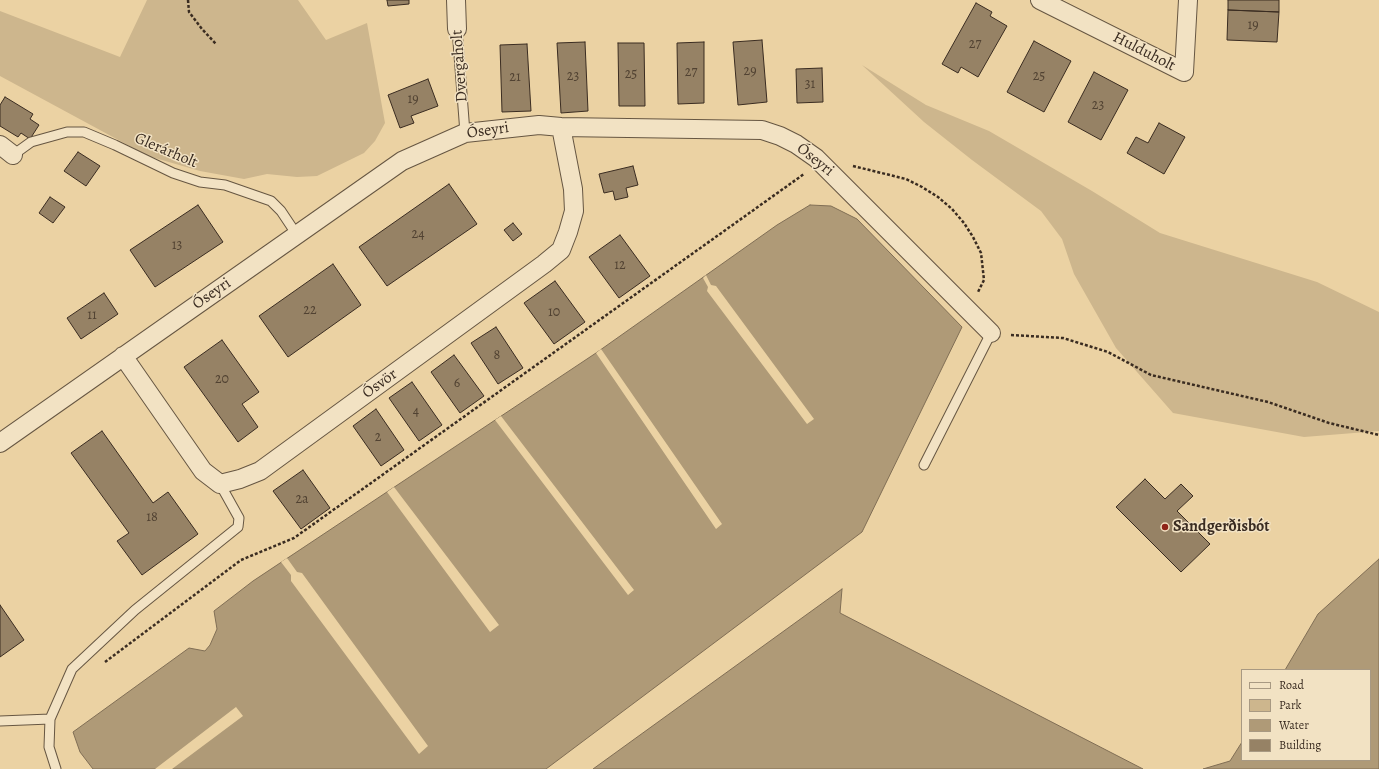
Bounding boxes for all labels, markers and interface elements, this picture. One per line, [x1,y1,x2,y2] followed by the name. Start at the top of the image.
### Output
[1247,18,1259,34] house number: 19
[1110,28,1178,76] street label: Hulduholt
[448,29,472,103] street label: Dvergaholt
[969,37,981,53] house number: 27
[743,64,757,80] house number: 29
[685,65,697,81] house number: 27
[625,67,637,83] house number: 25
[567,69,579,85] house number: 23
[1033,69,1045,85] house number: 25
[509,70,521,86] house number: 21
[805,77,815,93] house number: 31
[407,92,419,108] house number: 19
[1092,98,1104,114] house number: 23
[466,119,510,143] street label: Óseyri
[131,129,201,173] street label: Glerárholt
[792,139,838,181] street label: Óseyri
[412,227,424,243] house number: 24
[172,238,182,254] house number: 13
[614,258,626,274] house number: 12
[189,274,235,314] street label: Óseyri
[303,303,317,319] house number: 22
[548,305,560,321] house number: 10
[87,308,97,324] house number: 11
[494,348,500,364] house number: 8
[359,365,401,403] street label: Ósvör
[215,372,229,388] house number: 20
[454,376,460,392] house number: 6
[413,404,419,420] house number: 4
[375,430,381,446] house number: 2
[295,492,309,508] house number: 2a
[146,510,158,526] house number: 18
[1173,517,1269,537] place label: Sandgerðisbót
[1160,522,1170,532] marker: Sandgerðisbót
[1241,669,1371,761] legend
[1279,677,1304,693] text: Road
[1279,697,1302,713] text: Park
[1279,717,1309,733] text: Water
[1279,737,1321,753] text: Building

